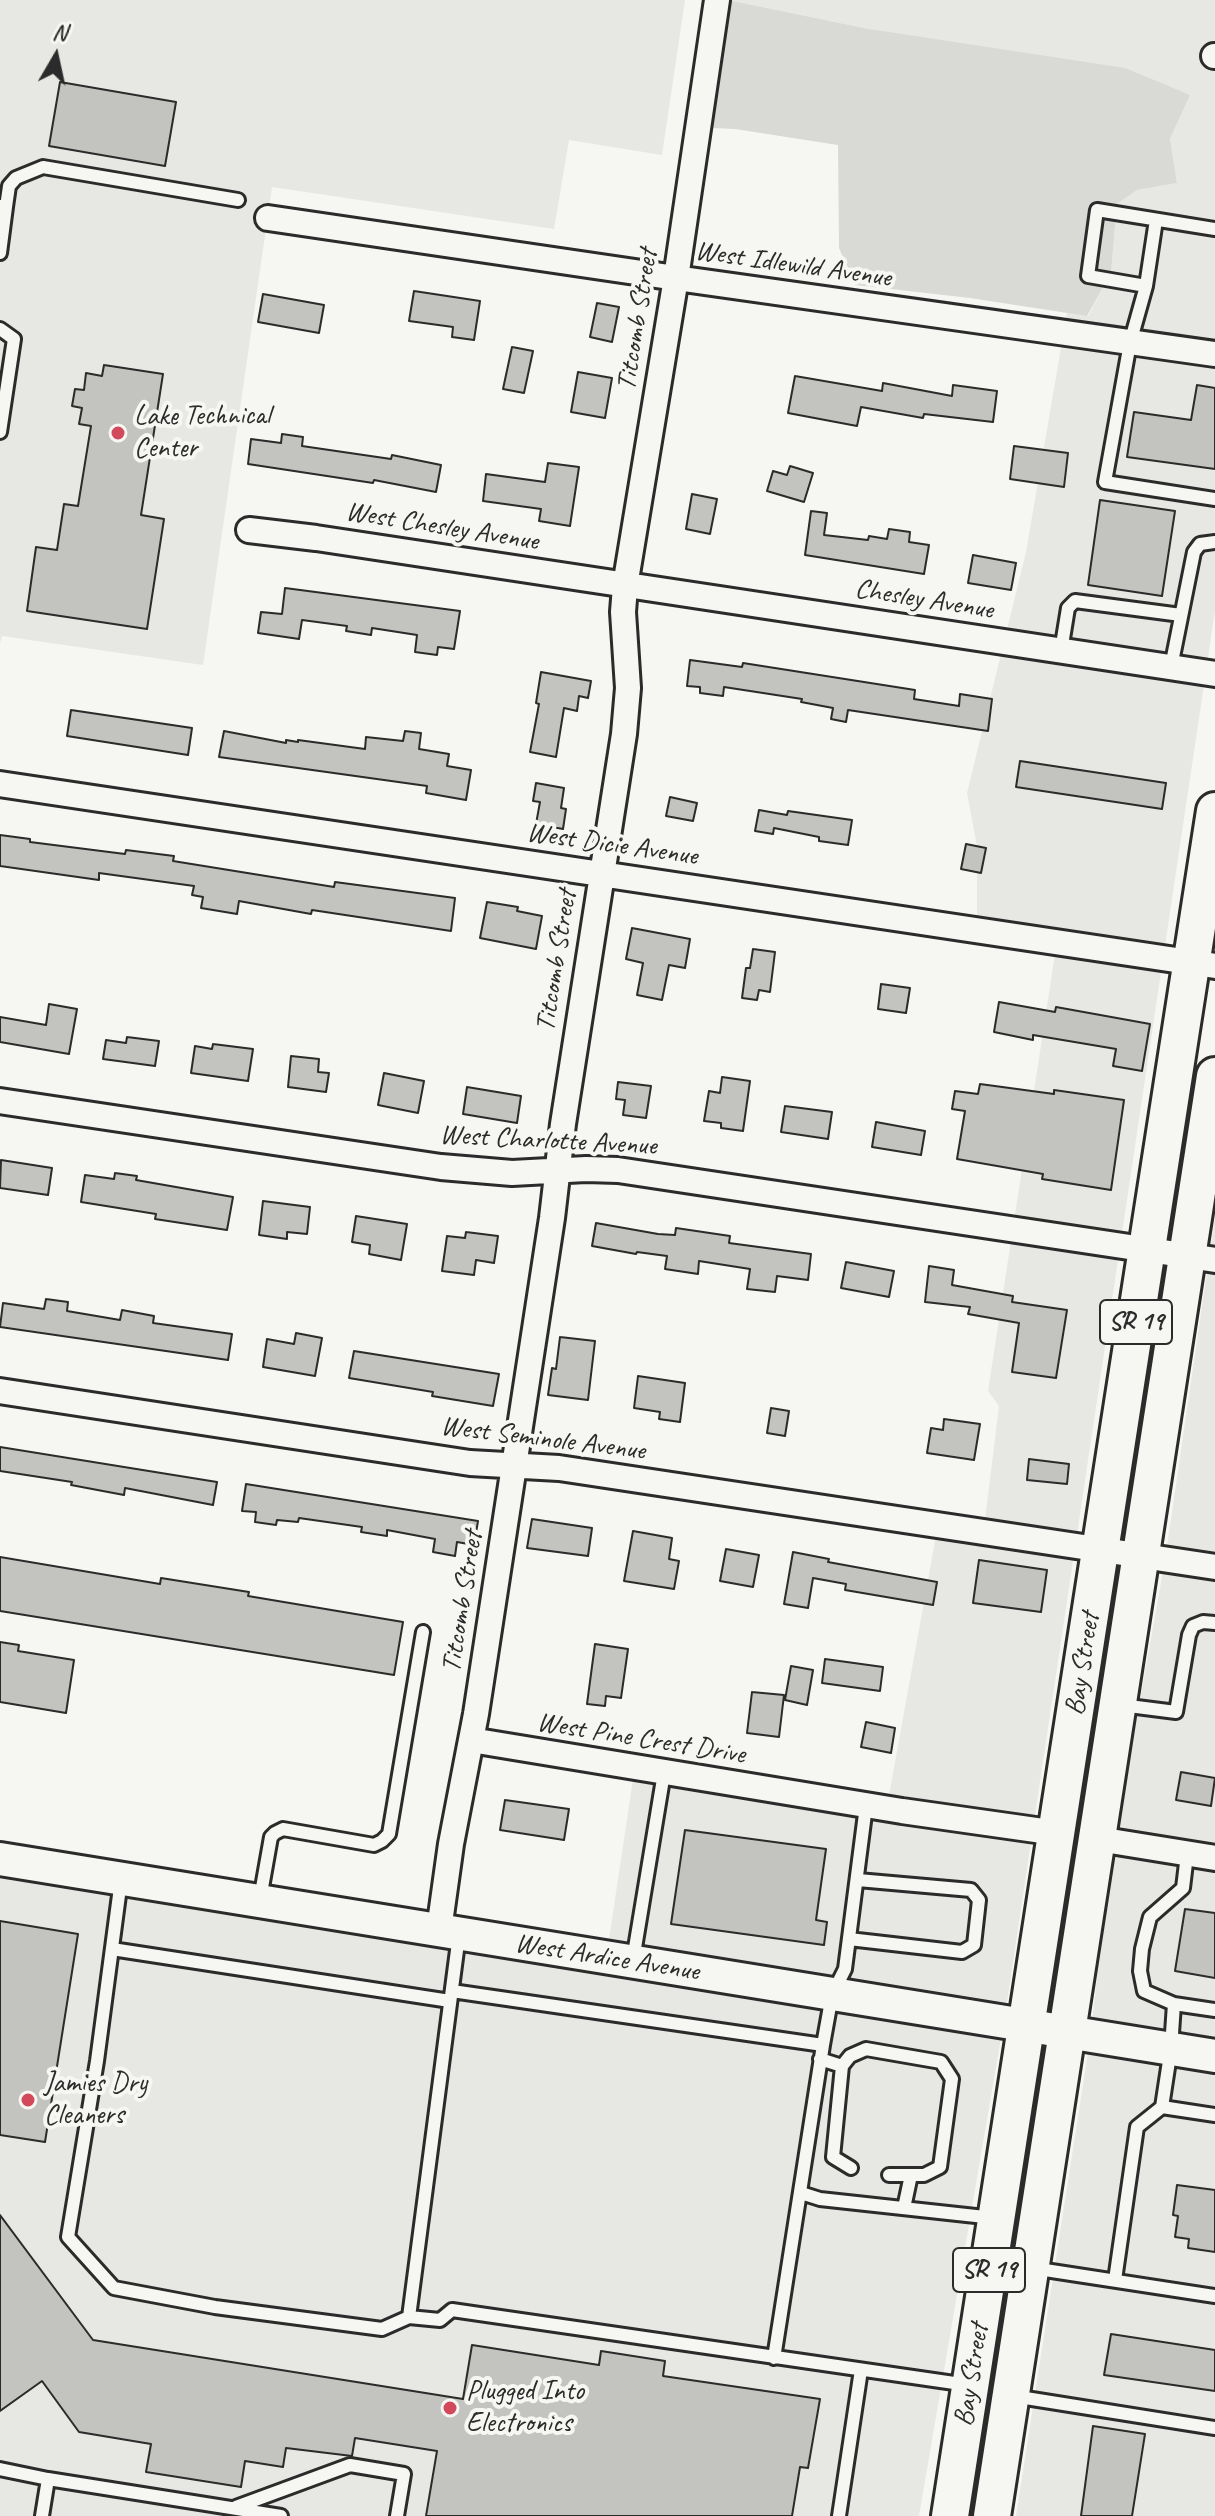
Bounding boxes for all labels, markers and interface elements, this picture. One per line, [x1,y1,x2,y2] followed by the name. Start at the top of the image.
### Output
[16,16,96,96] north arrow
[51,17,69,47] text: N
[693,235,893,295] street label: West Idlewild Avenue
[610,247,666,393] street label: Titcomb Street
[134,400,270,466] place label: Lake Technical Center
[109,424,127,442] marker: Lake Technical Center
[343,495,541,559] street label: West Chesley Avenue
[853,573,995,627] street label: Chesley Avenue
[524,816,700,874] street label: West Dicie Avenue
[529,888,585,1034] street label: Titcomb Street
[439,1119,657,1163] street label: West Charlotte Avenue
[1100,1300,1172,1344] road number: SR 19
[439,1410,647,1468] street label: West Seminole Avenue
[435,1529,491,1675] street label: Titcomb Street
[1058,1610,1108,1718] street label: Bay Street
[534,1706,748,1772] street label: West Pine Crest Drive
[513,1927,701,1989] street label: West Ardice Avenue
[44,2067,147,2133] place label: Jamies Dry Cleaners
[19,2091,37,2109] marker: Jamies Dry Cleaners
[953,2248,1025,2292] road number: SR 19
[947,2321,997,2429] street label: Bay Street
[466,2375,584,2441] place label: Plugged Into Electronics
[441,2399,459,2417] marker: Plugged Into Electronics

